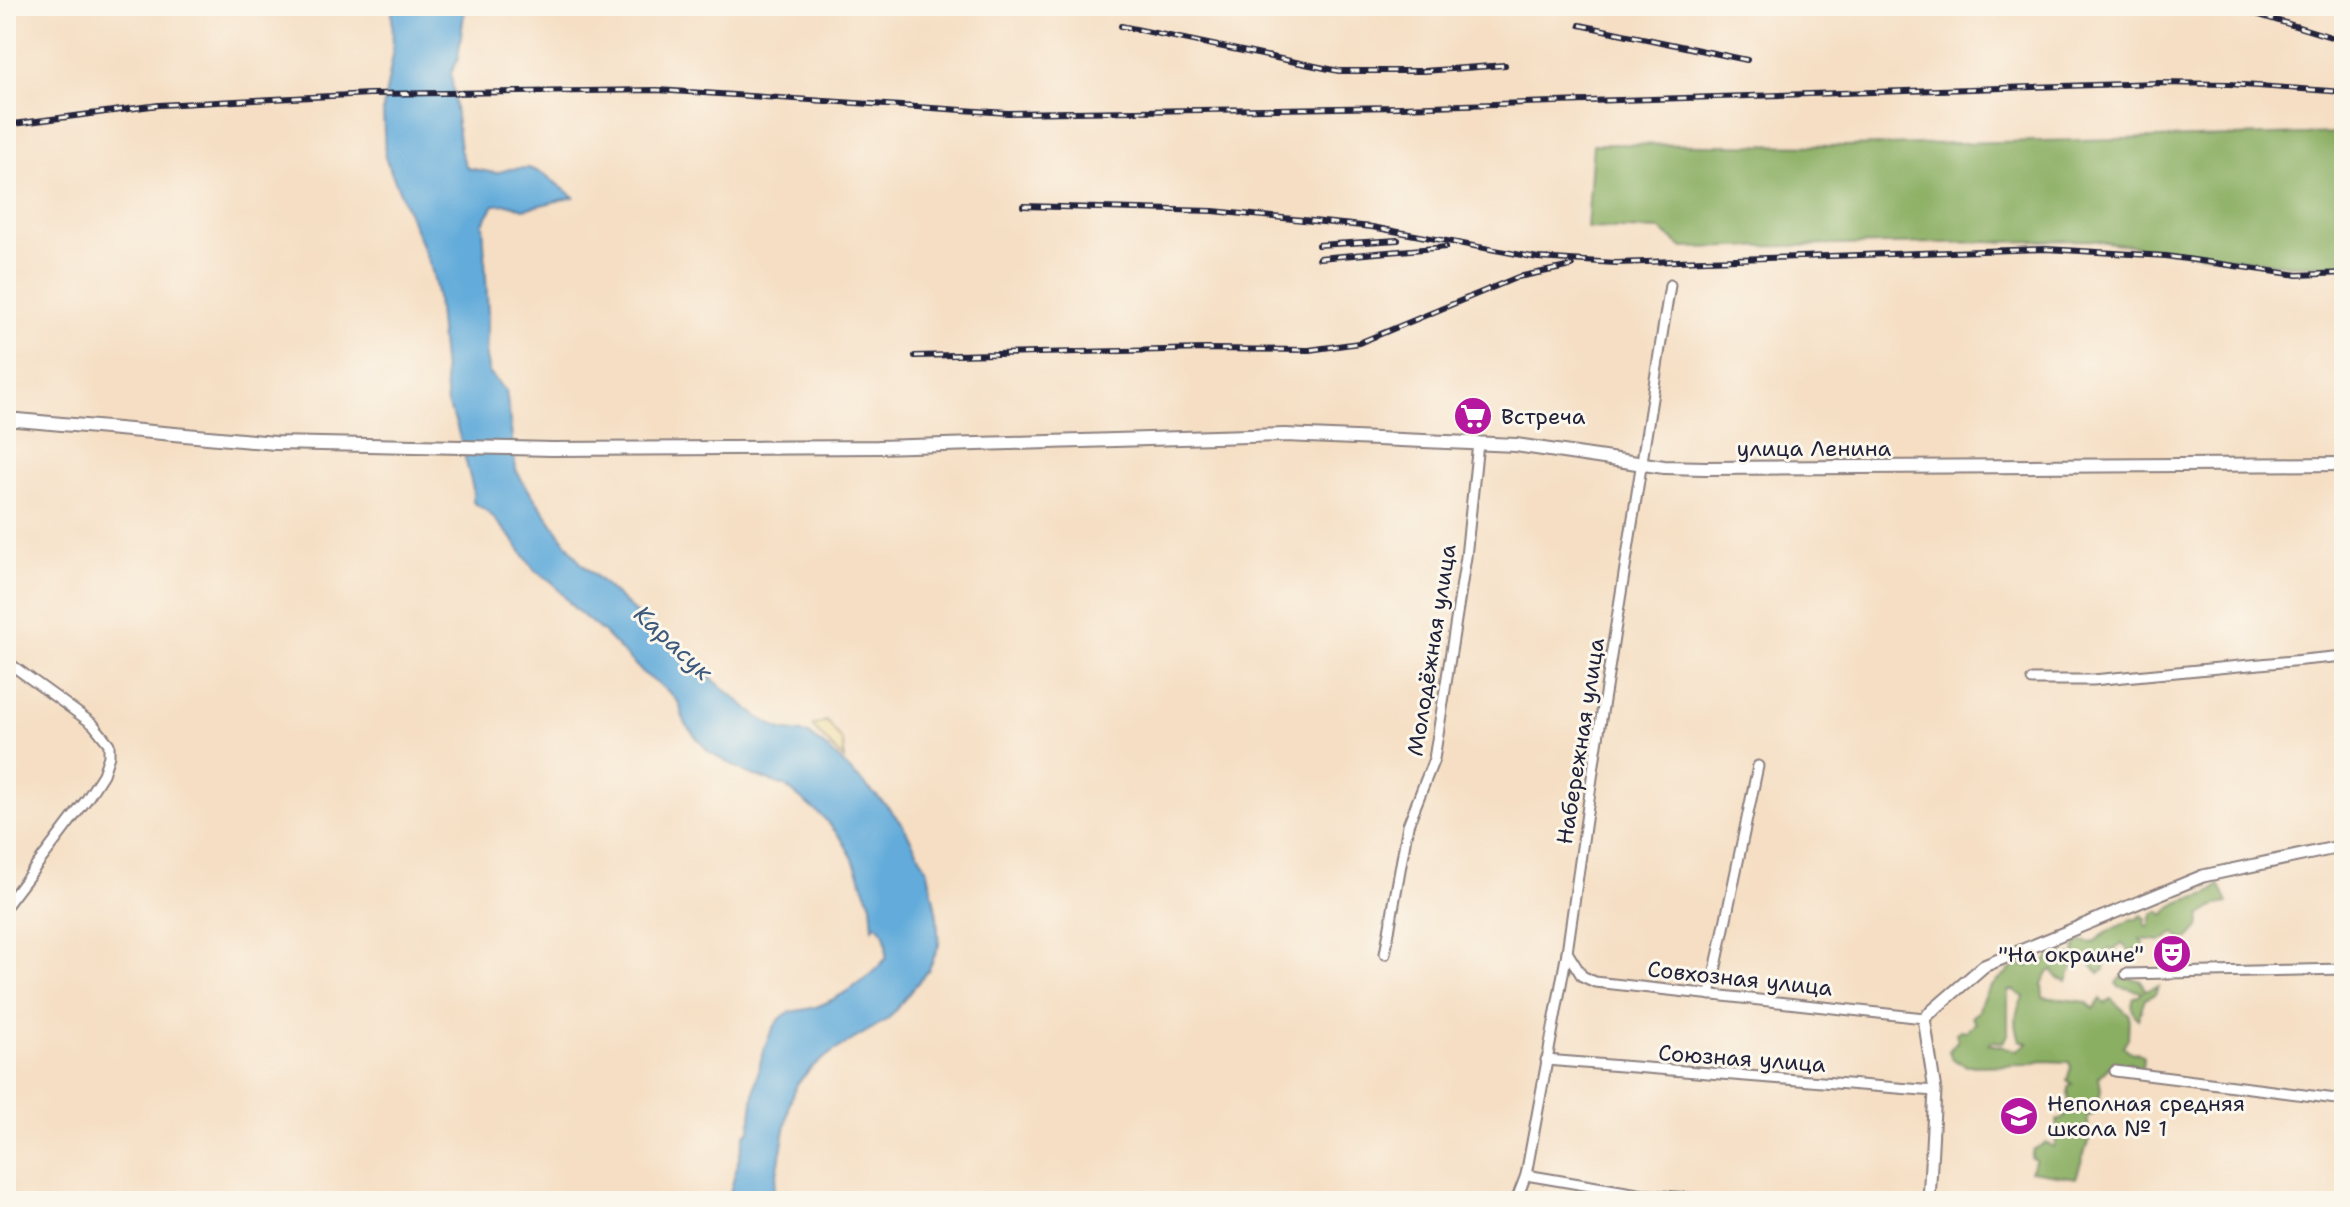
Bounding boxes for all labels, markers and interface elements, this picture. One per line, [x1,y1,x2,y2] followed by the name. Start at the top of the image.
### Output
[1452,395,1494,437] supermarket icon: Встреча
[1501,402,1586,431] place label: Встреча
[1737,434,1892,463] street label: улица Ленина
[1400,542,1463,758] street label: Молодёжная улица
[627,598,720,689] water label: Карасук
[1550,635,1611,846] street label: Набережная улица
[2151,933,2193,975] theatre icon: "На окраине"
[1998,940,2144,969] place label: "На окраине"
[1646,954,1834,1003] street label: Совхозная улица
[1657,1038,1827,1079] street label: Союзная улица
[2047,1089,2245,1143] place label: Неполная средняя школа № 1
[1998,1095,2040,1137] school or university icon: Неполная средняя школа № 1

